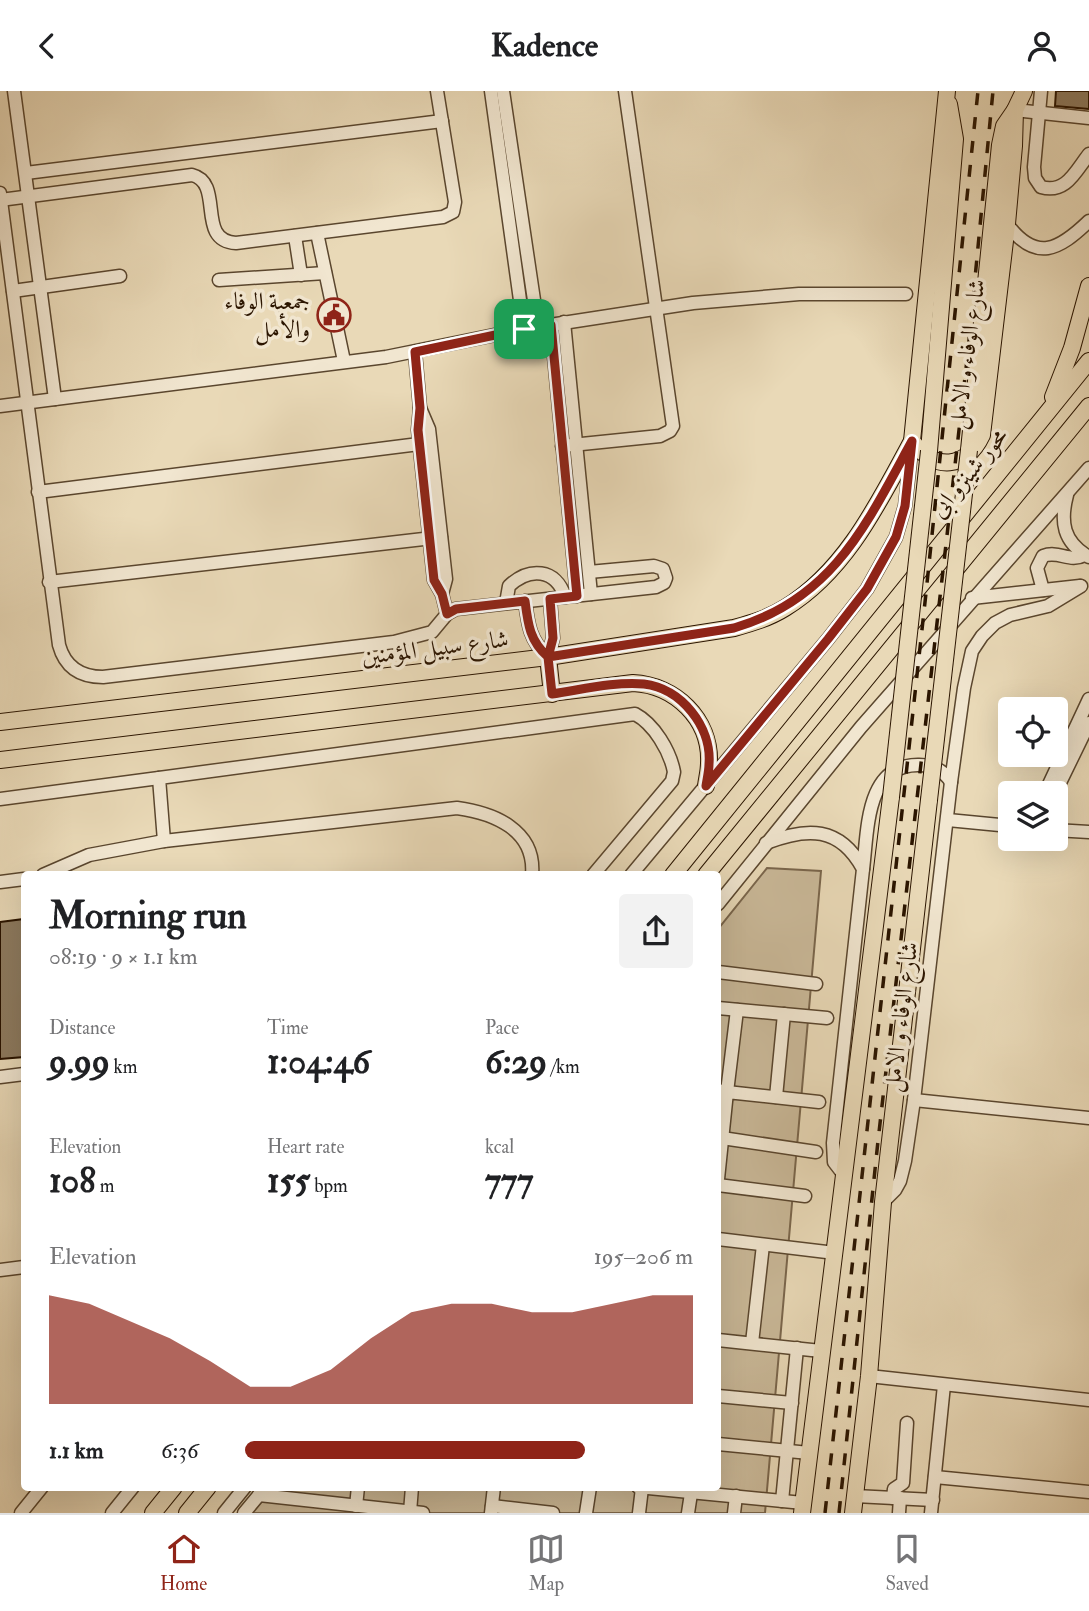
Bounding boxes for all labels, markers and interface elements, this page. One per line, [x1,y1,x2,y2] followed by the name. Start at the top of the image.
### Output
[491,26,598,66] text: Kadence
[28,27,66,65] icon: back
[1023,27,1061,65] icon: person
[941,277,997,432] street label: شارع الوفاء و الامل
[224,286,310,346] place label: جمعية الوفاء والأمل
[315,296,353,334] public building icon: جمعية الوفاء والأمل
[494,299,554,359] pin
[505,310,543,348] icon: arrive
[923,421,1016,525] street label: محور شينزو ابى
[360,624,511,676] street label: شارع سبيل المؤمنين
[998,697,1068,851] map controls
[998,697,1068,767] button: locate
[998,781,1068,851] button: layers
[49,892,247,940] text: Morning run
[619,894,693,968] button: share
[876,940,930,1094] street label: شارع الوفاء و الامل
[49,942,197,971] text: 08:19 · 9 × 1.1 km
[49,1016,115,1040] text: Distance
[267,1016,309,1040] text: Time
[485,1016,519,1040] text: Pace
[49,1040,110,1084] text: 9.99
[267,1040,370,1084] text: 1:04:46
[485,1040,547,1084] text: 6:29
[110,1055,137,1079] text: km
[547,1055,580,1079] text: /km
[49,1135,121,1159] text: Elevation
[267,1135,344,1159] text: Heart rate
[485,1135,514,1159] text: kcal
[49,1159,96,1203] text: 108
[267,1159,310,1203] text: 155
[485,1159,533,1203] text: 777
[96,1174,114,1198] text: m
[310,1174,348,1198] text: bpm
[49,1242,137,1271] text: Elevation
[594,1242,693,1271] text: 195–206 m
[49,1436,104,1465] text: 1.1 km
[161,1436,199,1465] text: 6:36
[160,1530,207,1596] tab: Home
[527,1530,565,1596] tab: Map
[885,1530,929,1596] tab: Saved

